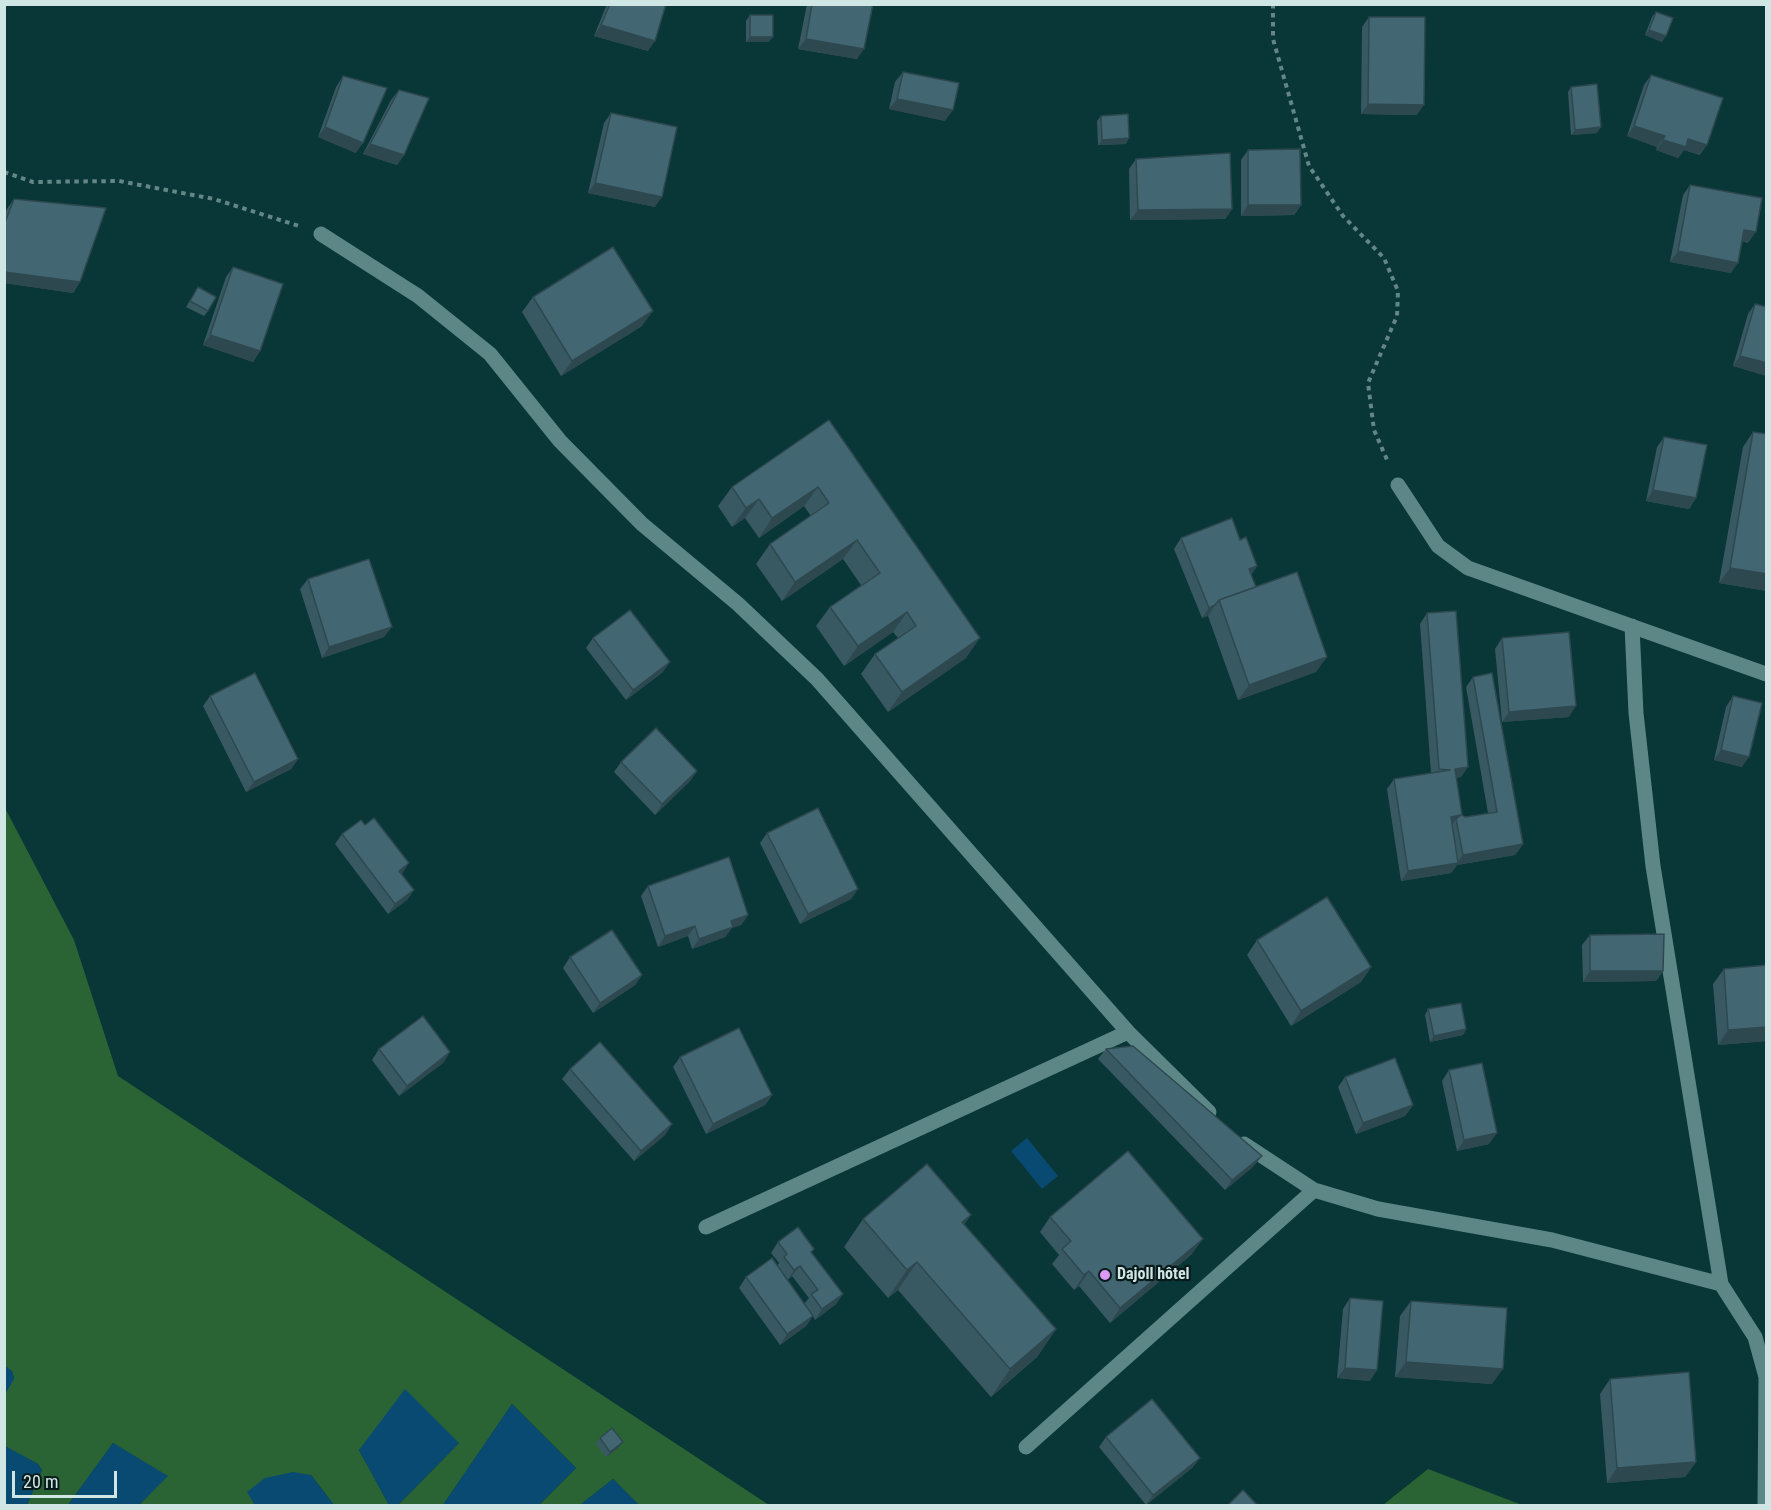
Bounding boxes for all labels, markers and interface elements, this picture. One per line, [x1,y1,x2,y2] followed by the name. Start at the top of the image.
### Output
[1117,1265,1190,1285] place label: Dajoll hôtel
[1098,1268,1112,1282] marker: Dajoll hôtel
[15,1459,120,1497] scale bar
[23,1471,58,1492] text: 20 m

